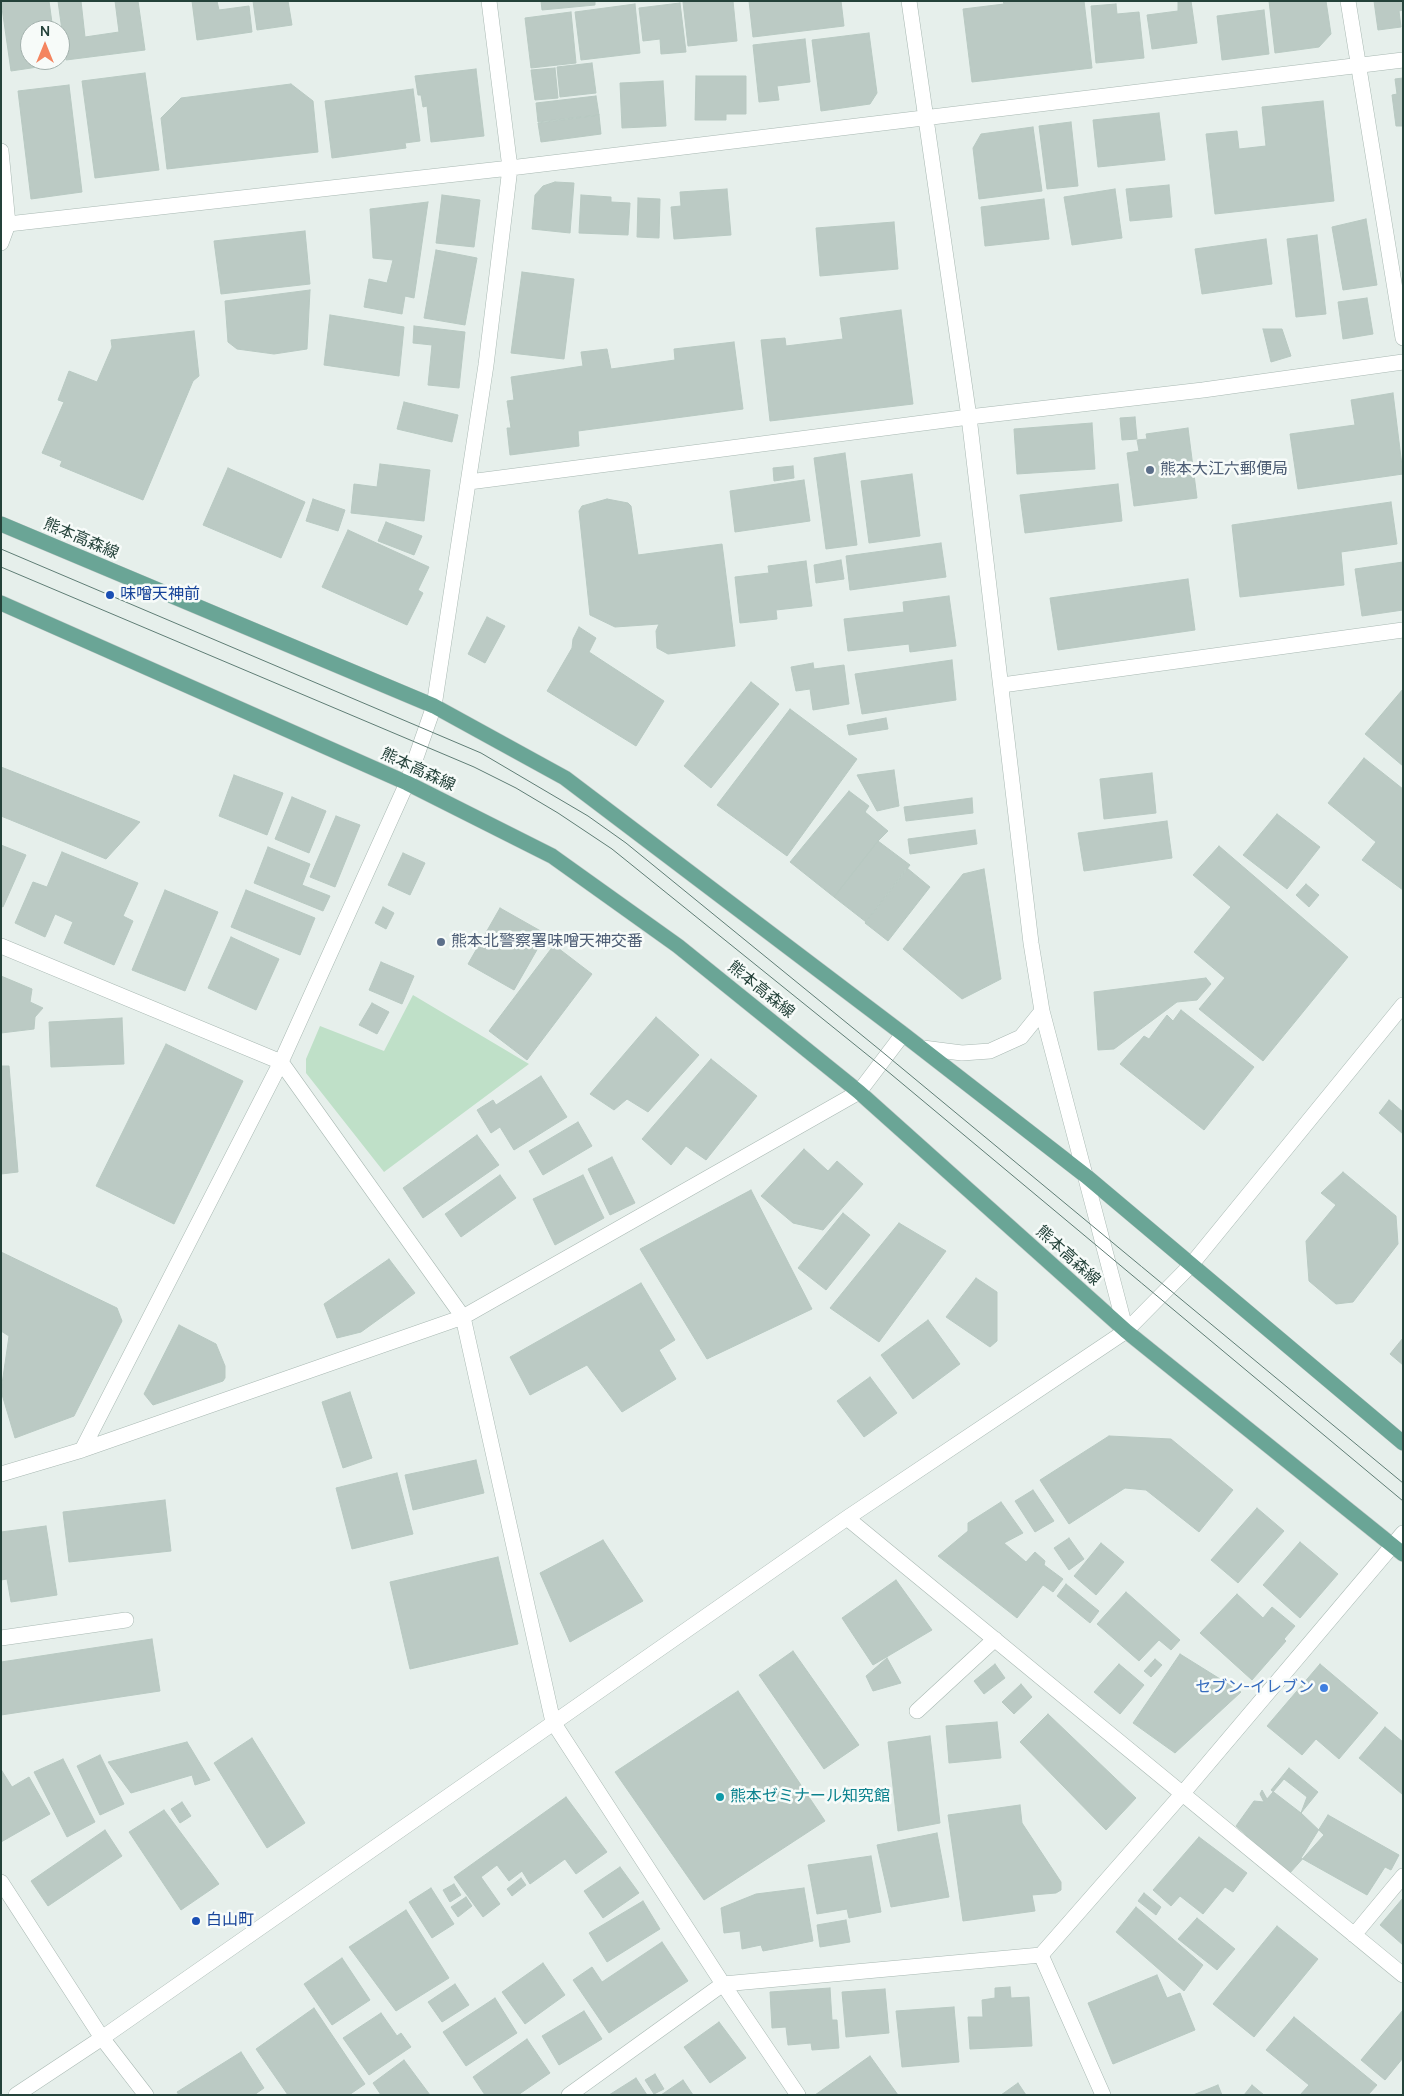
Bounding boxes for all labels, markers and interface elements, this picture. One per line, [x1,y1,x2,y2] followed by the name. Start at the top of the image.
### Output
[20,20,70,70] north arrow
[40,21,50,40] text: N
[1160,460,1288,480] place label: 熊本大江六郵便局
[1144,464,1156,476] marker: 熊本大江六郵便局
[40,515,122,563] street label: 熊本高森線
[120,585,200,605] place label: 味噌天神前
[104,589,116,601] marker: 味噌天神前
[378,744,458,796] street label: 熊本高森線
[451,932,643,952] place label: 熊本北警察署味噌天神交番
[435,936,447,948] marker: 熊本北警察署味噌天神交番
[724,957,798,1023] street label: 熊本高森線
[1032,1222,1104,1290] street label: 熊本高森線
[1195,1678,1314,1698] place label: セブン-イレブン
[1318,1682,1330,1694] marker: セブン-イレブン
[730,1787,890,1807] place label: 熊本ゼミナール知究館
[714,1791,726,1803] marker: 熊本ゼミナール知究館
[206,1911,254,1931] place label: 白山町
[190,1915,202,1927] marker: 白山町

